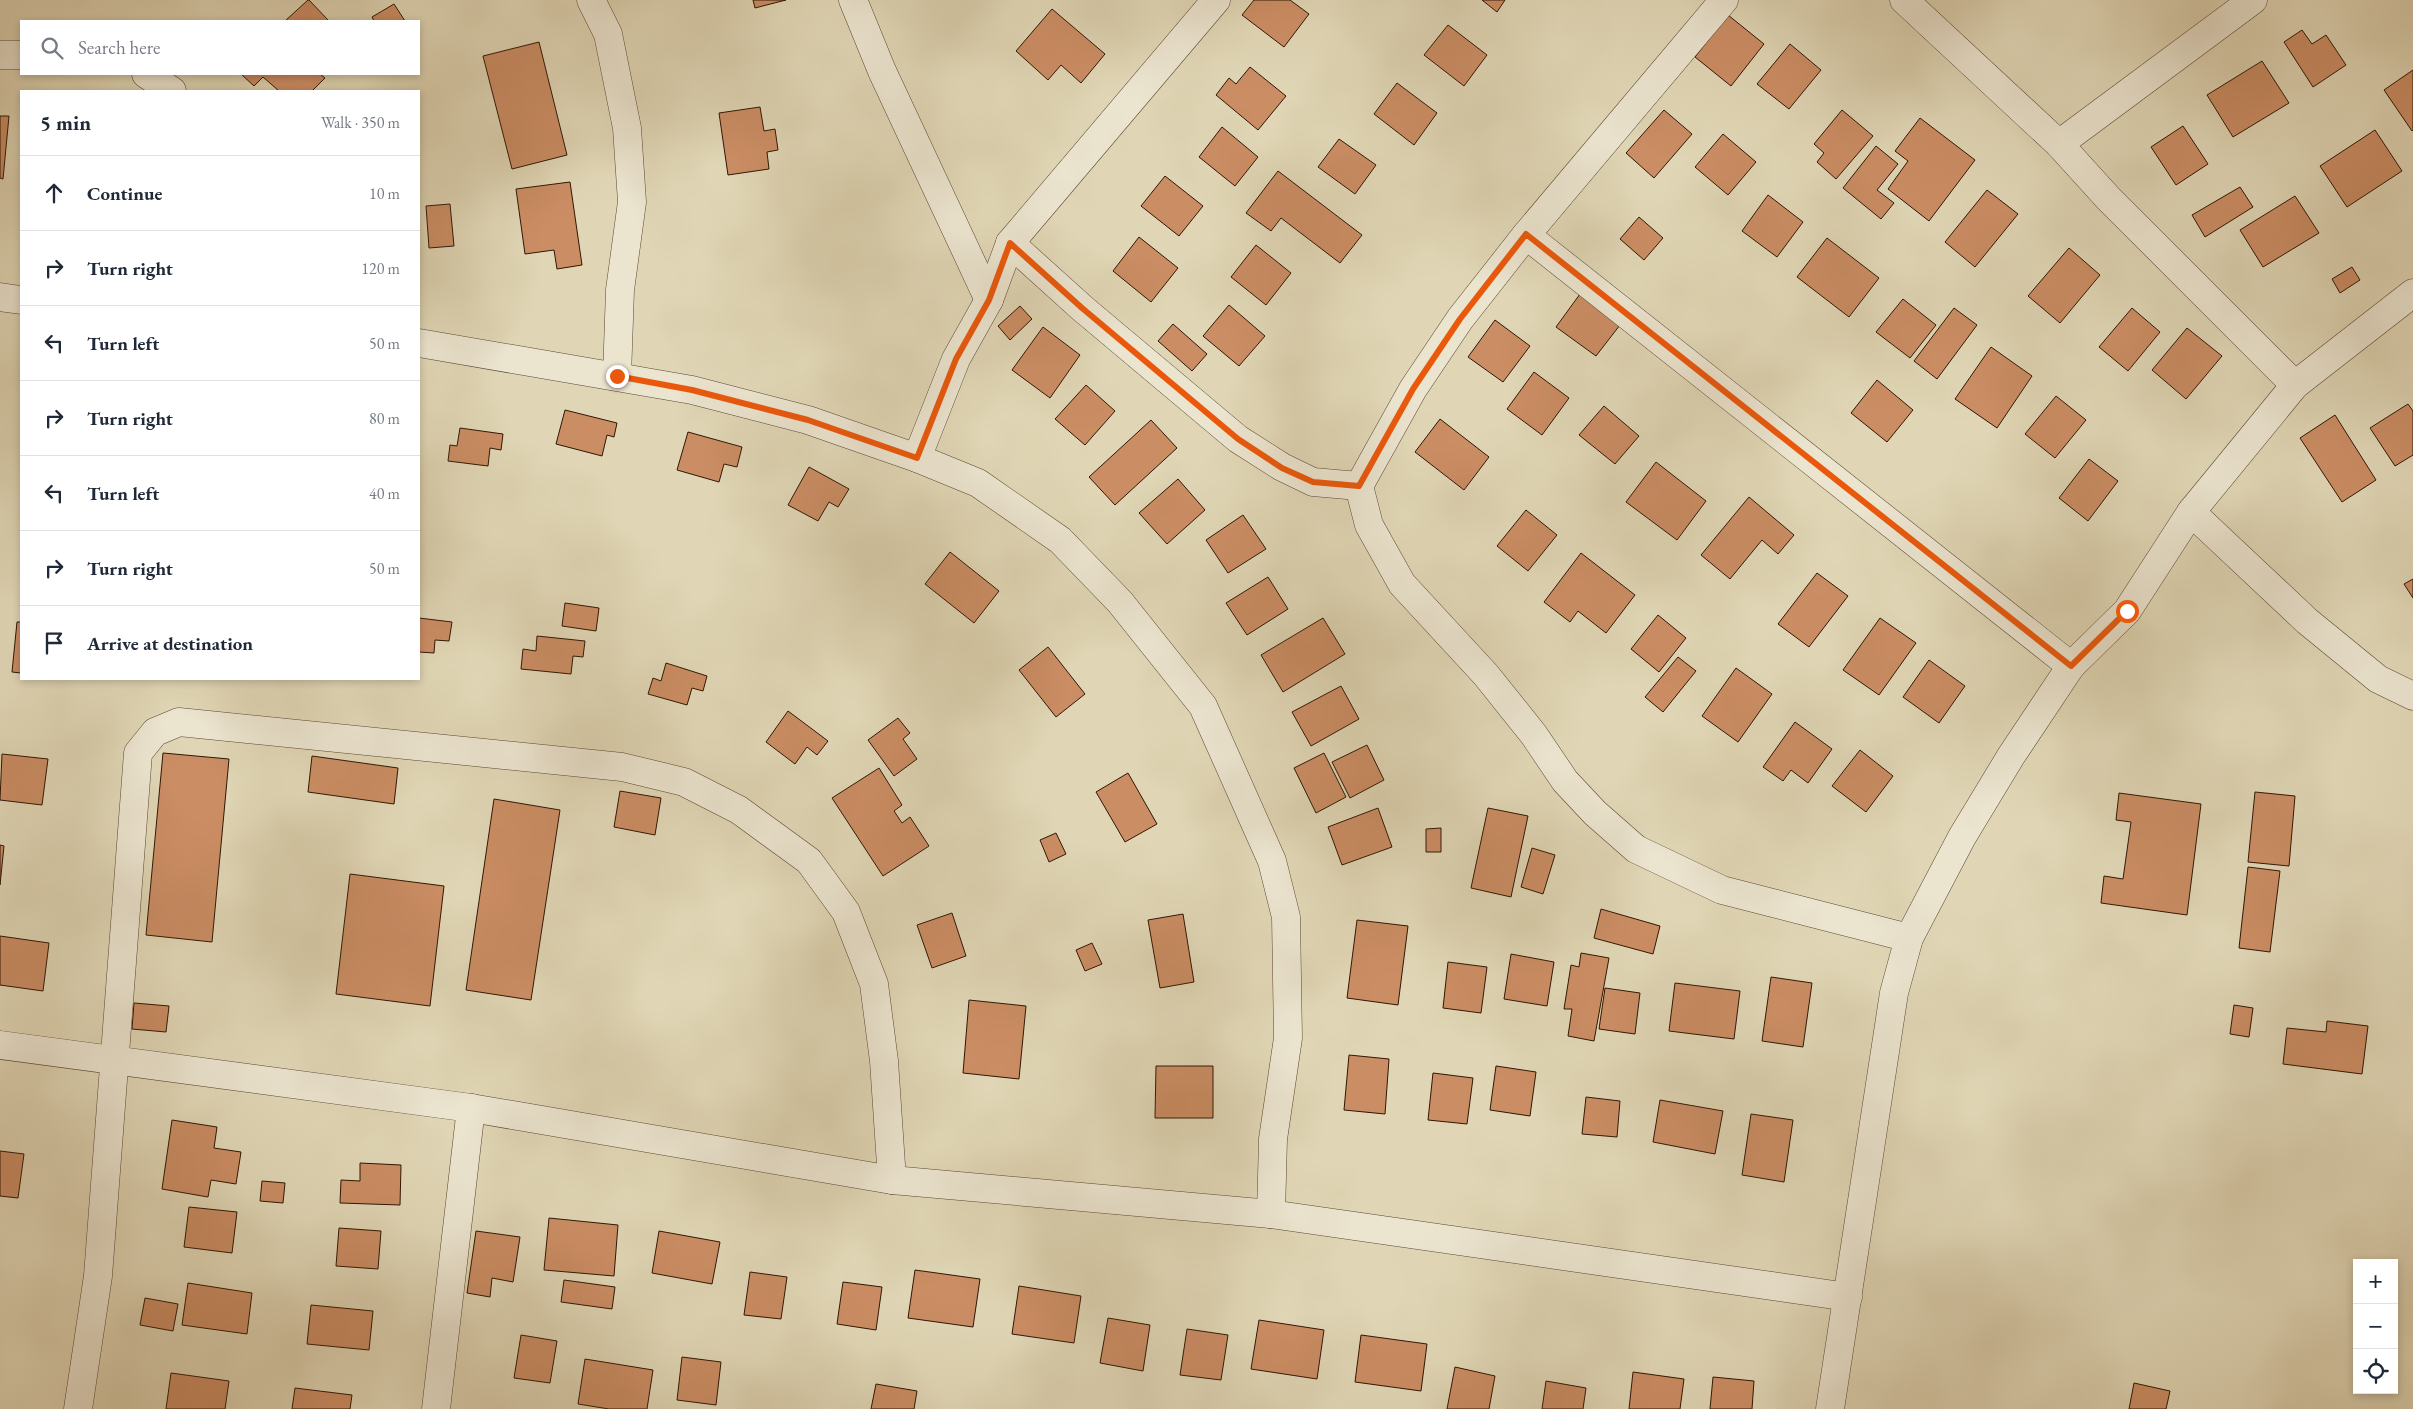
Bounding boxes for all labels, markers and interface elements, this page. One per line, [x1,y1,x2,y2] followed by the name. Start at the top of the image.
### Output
[20,20,420,75] search box
[38,34,66,62] icon: search
[78,35,160,60] text: Search here
[40,109,91,136] text: 5 min
[321,112,400,133] text: Walk · 350 m
[40,179,68,207] icon: ahead
[87,181,162,206] text: Continue
[369,183,400,204] text: 10 m
[40,254,68,282] icon: right
[87,256,173,281] text: Turn right
[361,258,400,279] text: 120 m
[40,329,68,357] icon: left
[87,331,159,356] text: Turn left
[369,333,400,354] text: 50 m
[606,365,629,388] route end
[40,404,68,432] icon: right
[87,406,173,431] text: Turn right
[369,408,400,429] text: 80 m
[40,479,68,507] icon: left
[87,481,159,506] text: Turn left
[369,483,400,504] text: 40 m
[40,554,68,582] icon: right
[87,556,173,581] text: Turn right
[369,558,400,579] text: 50 m
[2116,600,2139,623] route start
[40,629,68,657] icon: arrive
[87,631,253,656] text: Arrive at destination
[2353,1259,2398,1394] map controls
[2353,1259,2398,1304] button: +
[2353,1304,2398,1349] button: −
[2353,1349,2398,1394] button: locate

